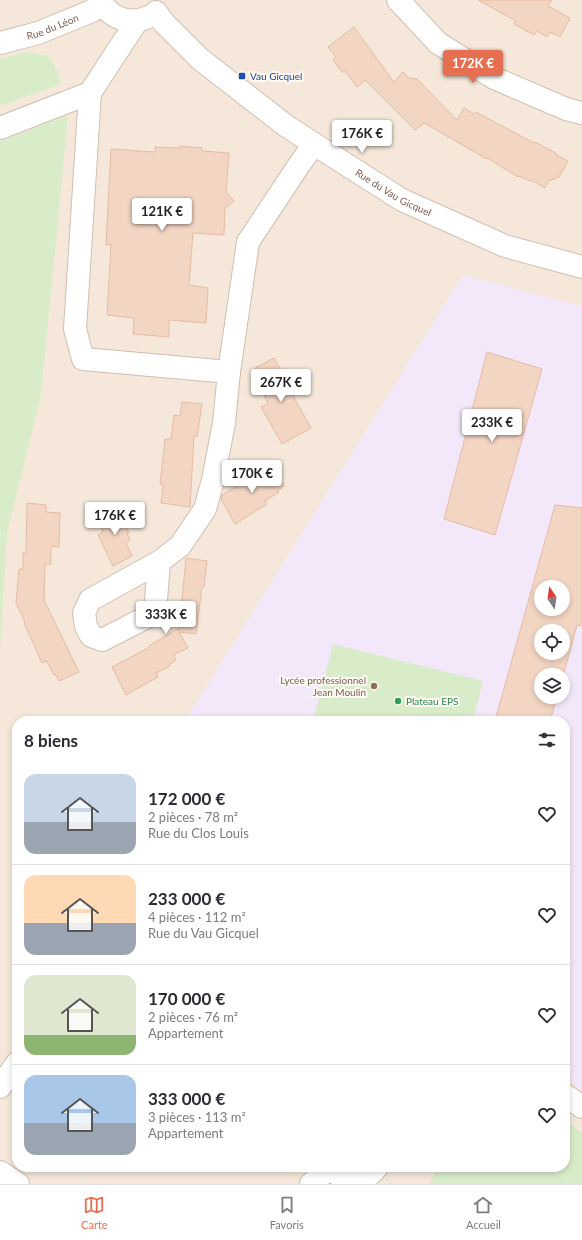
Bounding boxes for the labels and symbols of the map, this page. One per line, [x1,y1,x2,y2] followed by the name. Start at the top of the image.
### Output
[25,11,80,42] street label: Rue du Léon
[440,50,506,84] pin: 172K €
[250,70,302,82] place label: Vau Gicquel
[237,71,247,81] marker: Vau Gicquel
[329,120,395,154] pin: 176K €
[353,166,433,218] street label: Rue du Vau Gicquel
[129,198,195,232] pin: 121K €
[248,369,314,403] pin: 267K €
[459,409,525,443] pin: 233K €
[219,460,285,494] pin: 170K €
[82,502,148,536] pin: 176K €
[534,580,570,616] north arrow
[133,601,199,635] pin: 333K €
[280,674,366,698] place label: Lycée professionnel Jean Moulin
[369,681,379,691] marker: Lycée professionnel Jean Moulin
[406,695,458,707] place label: Plateau EPS
[393,696,403,706] marker: Plateau EPS

